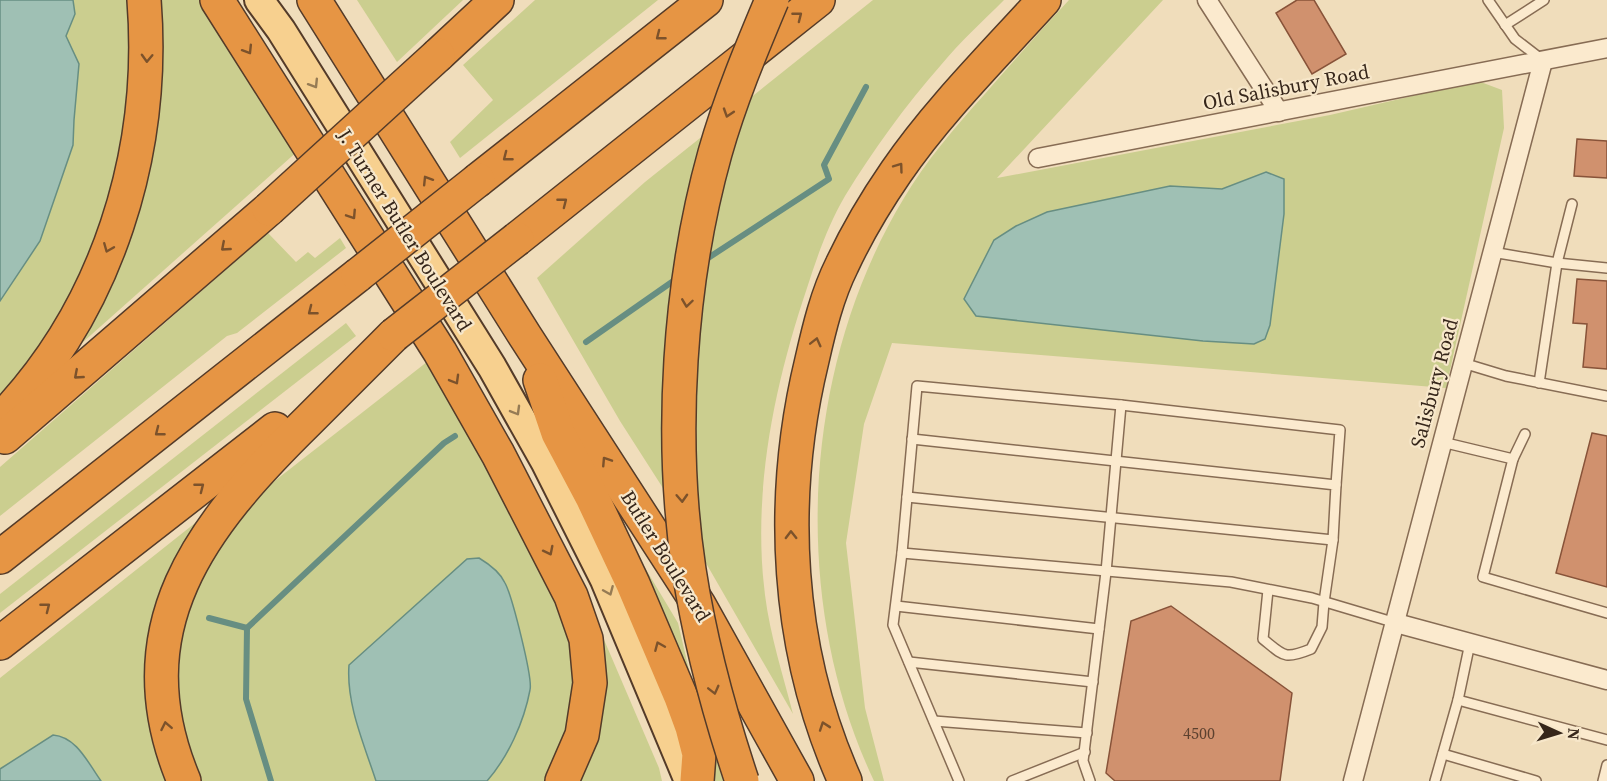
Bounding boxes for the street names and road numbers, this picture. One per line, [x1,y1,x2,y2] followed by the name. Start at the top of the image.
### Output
[1200,57,1372,117] street label: Old Salisbury Road
[331,123,479,337] street label: J. Turner Butler Boulevard
[1403,315,1465,451] street label: Salisbury Road
[614,485,718,628] street label: Butler Boulevard

